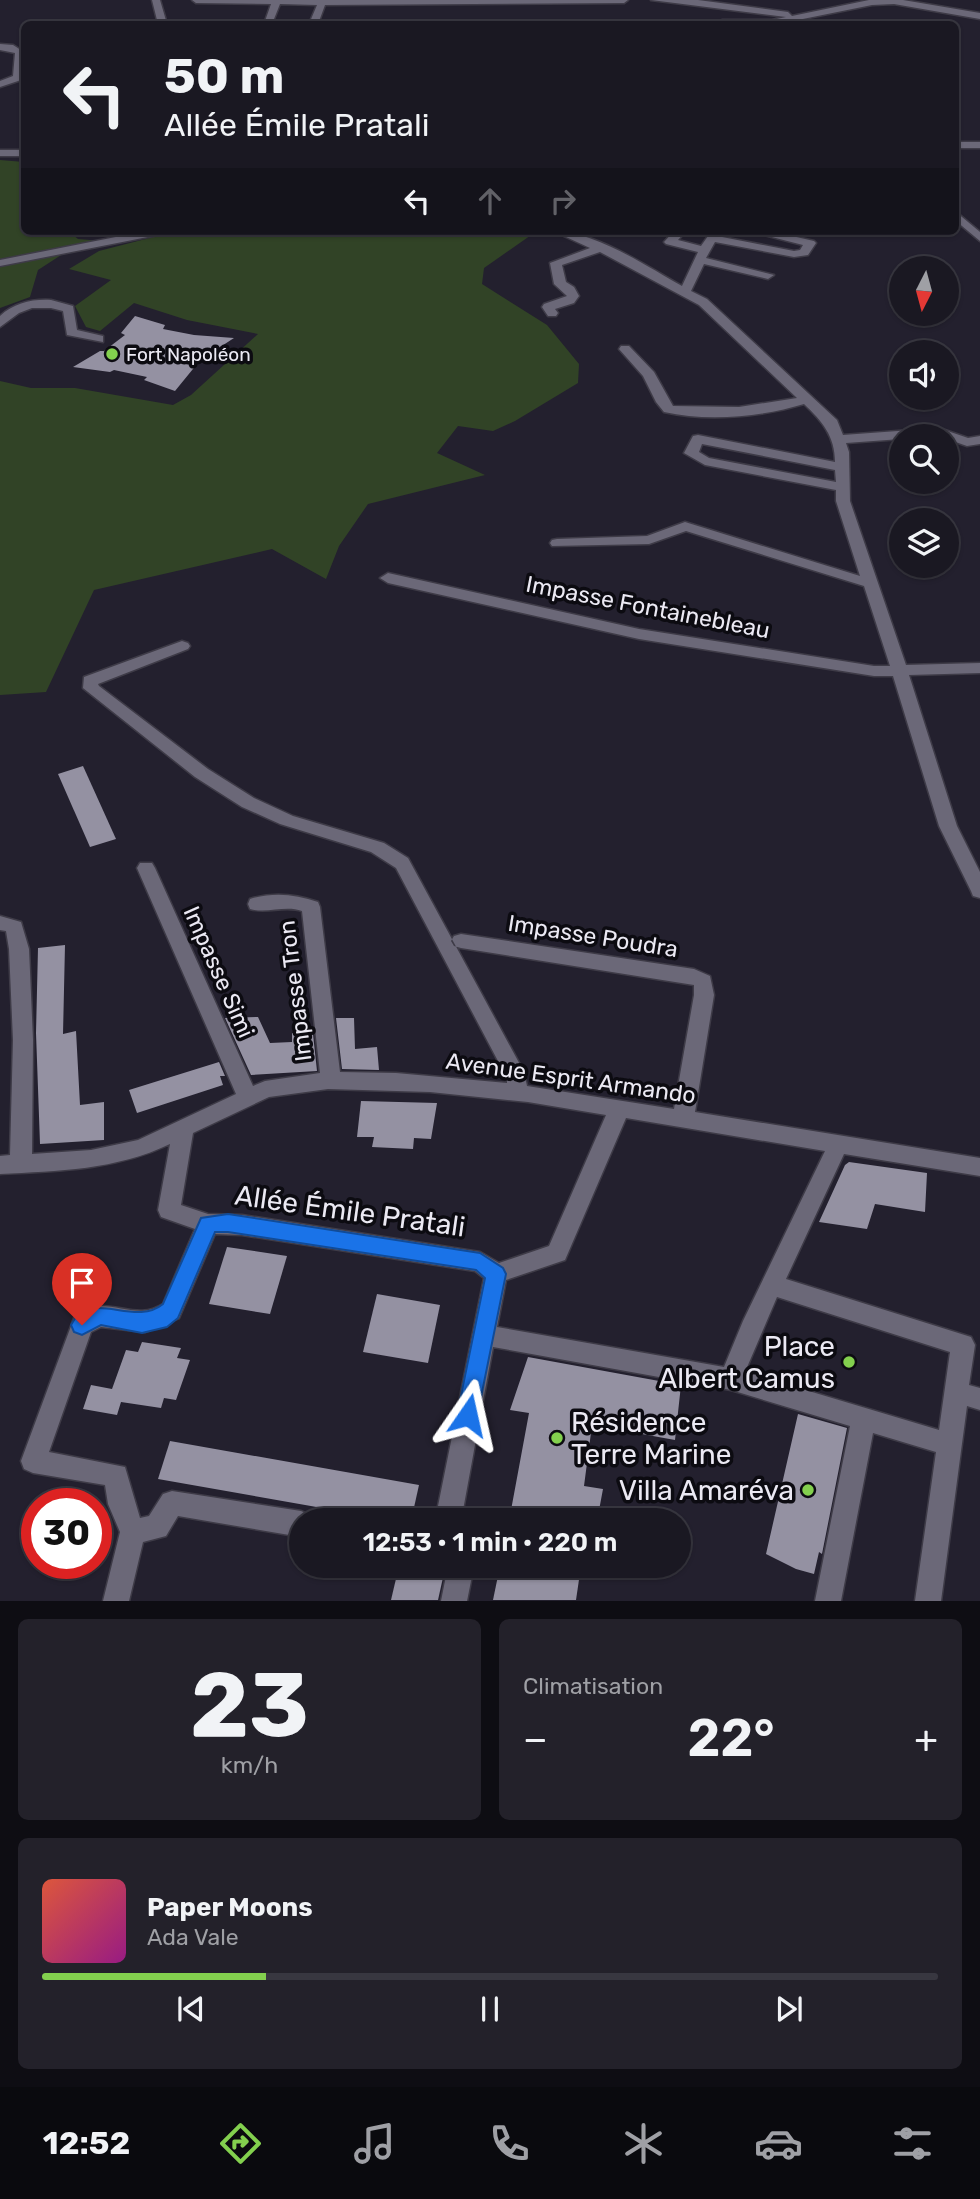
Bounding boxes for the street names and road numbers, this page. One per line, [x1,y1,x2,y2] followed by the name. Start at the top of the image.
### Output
[524,570,772,644] street label: Impasse Fontainebleau
[178,902,260,1042] street label: Impasse Simi
[506,909,680,963] street label: Impasse Poudra
[272,919,318,1063] street label: Impasse Tron
[444,1047,698,1109] street label: Avenue Esprit Armando
[233,1178,467,1244] street label: Allée Émile Pratali

